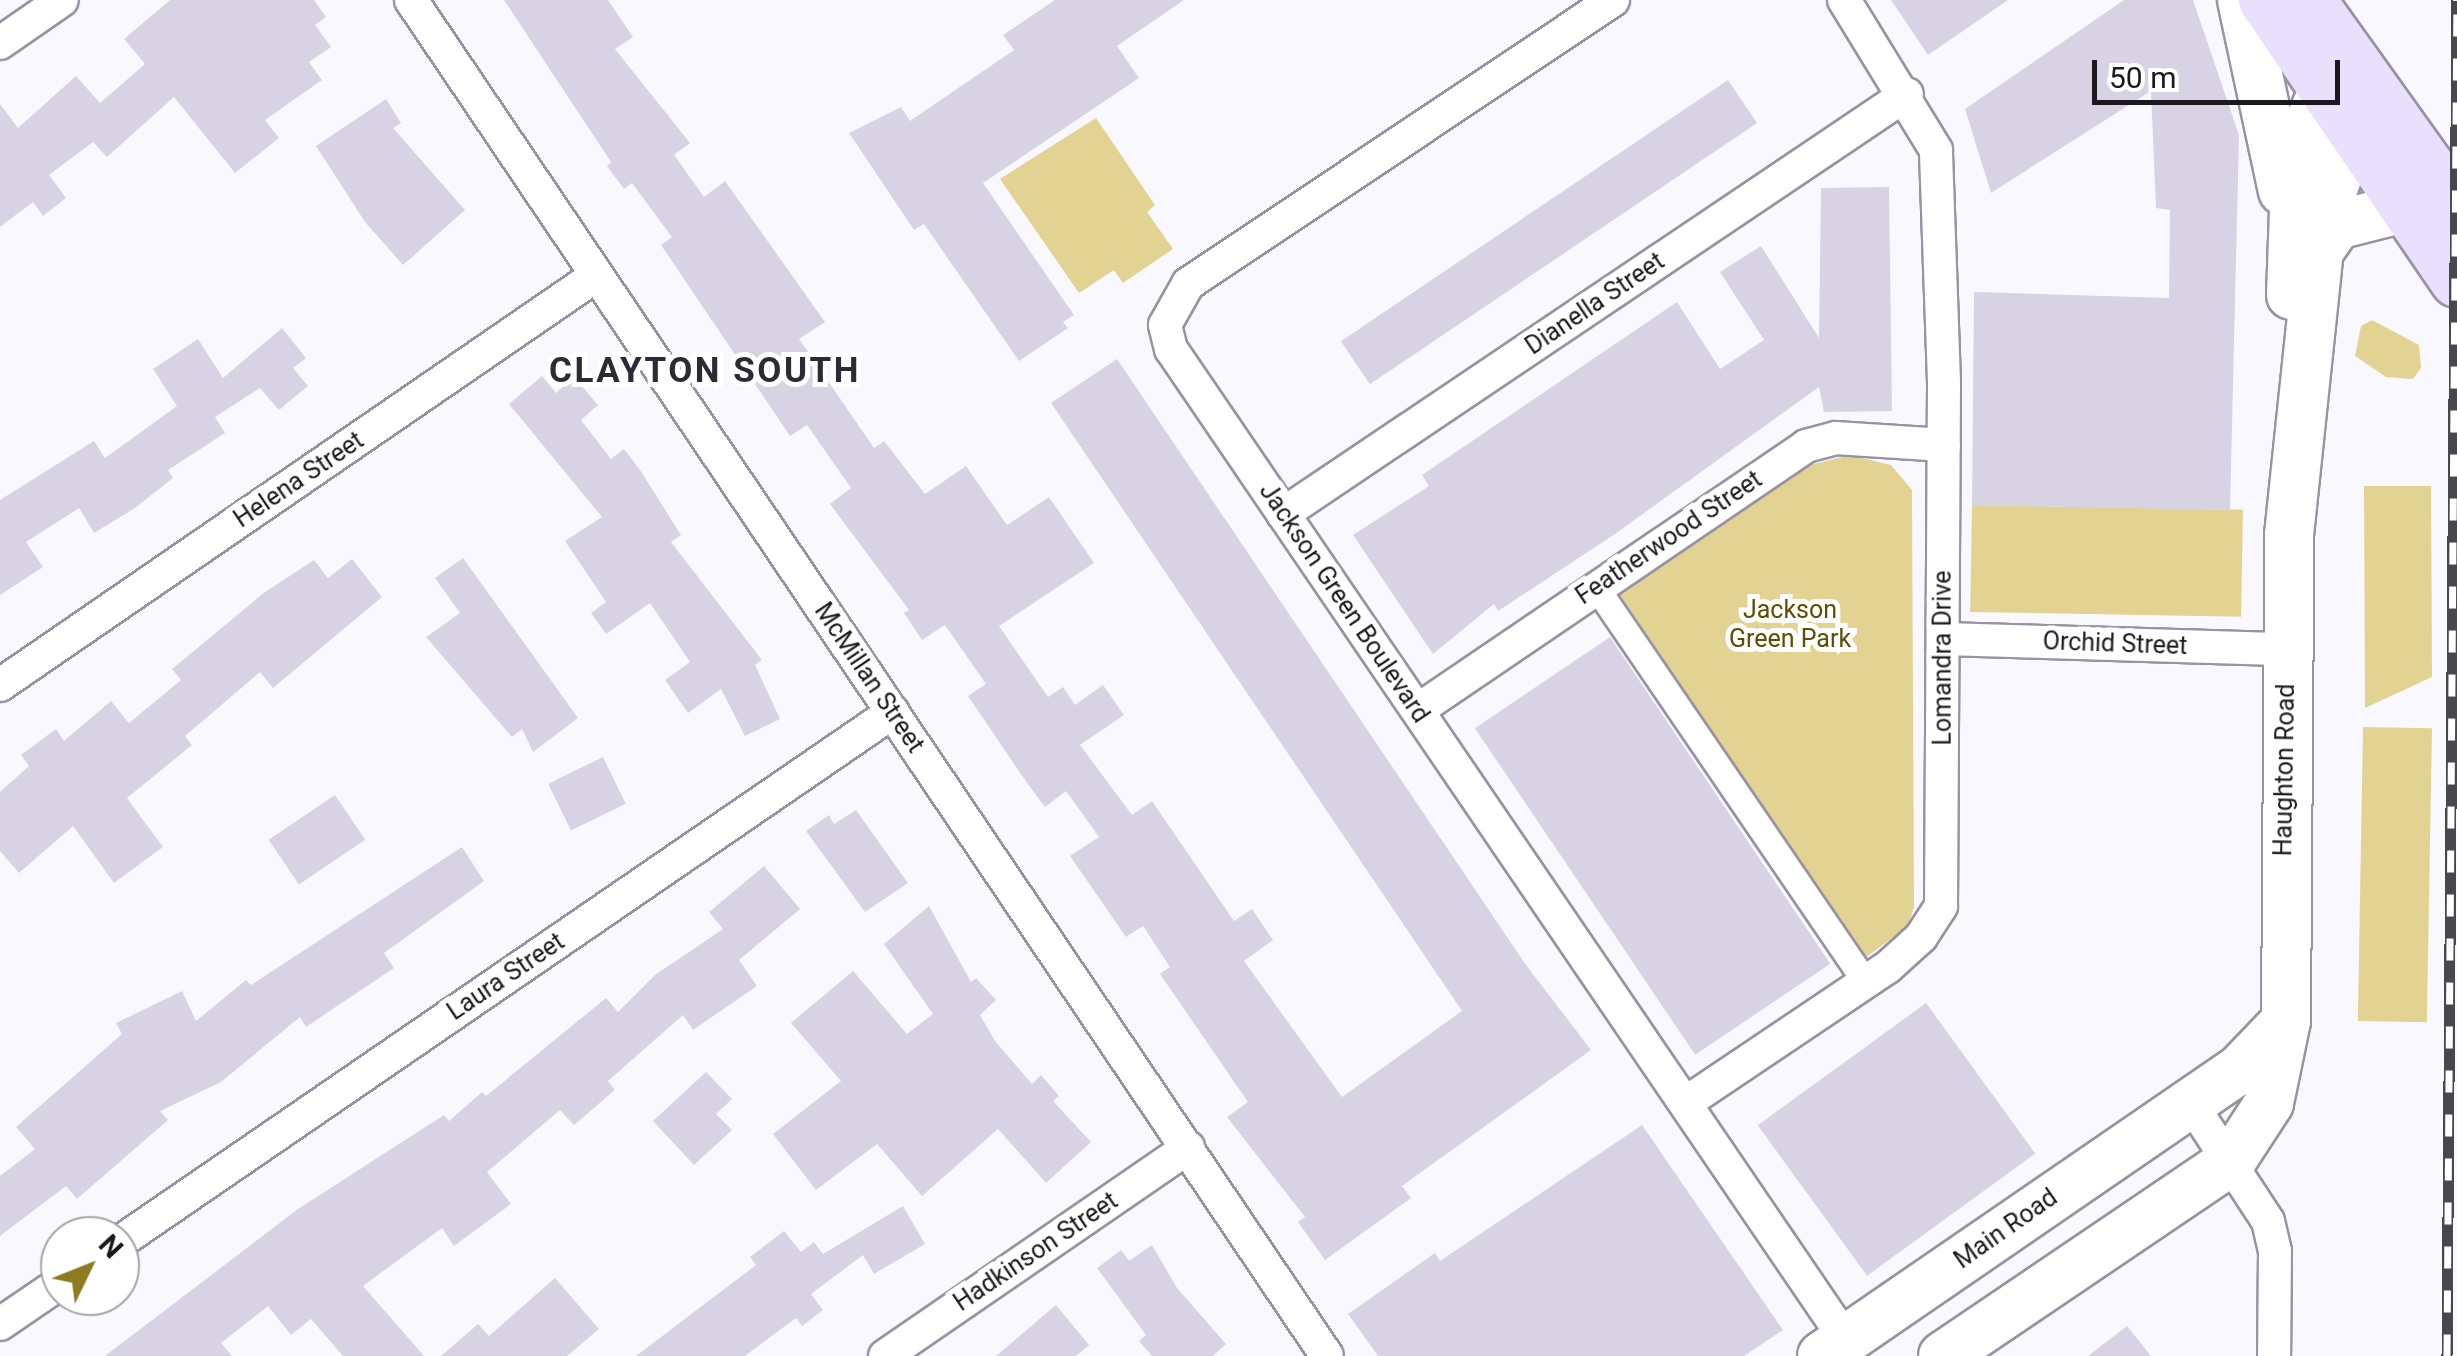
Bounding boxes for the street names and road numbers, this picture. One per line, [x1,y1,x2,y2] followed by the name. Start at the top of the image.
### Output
[1520,247,1670,361] street label: Dianella Street
[228,426,370,534] street label: Helena Street
[1570,465,1768,611] street label: Featherwood Street
[1253,477,1435,729] street label: Jackson Green Boulevard
[1928,570,1958,746] street label: Lomandra Drive
[808,597,930,759] street label: McMillan Street
[2042,626,2188,662] street label: Orchid Street
[2268,683,2302,857] street label: Haughton Road
[442,927,570,1027] street label: Laura Street
[1949,1183,2063,1275] street label: Main Road
[948,1186,1124,1318] street label: Hadkinson Street

